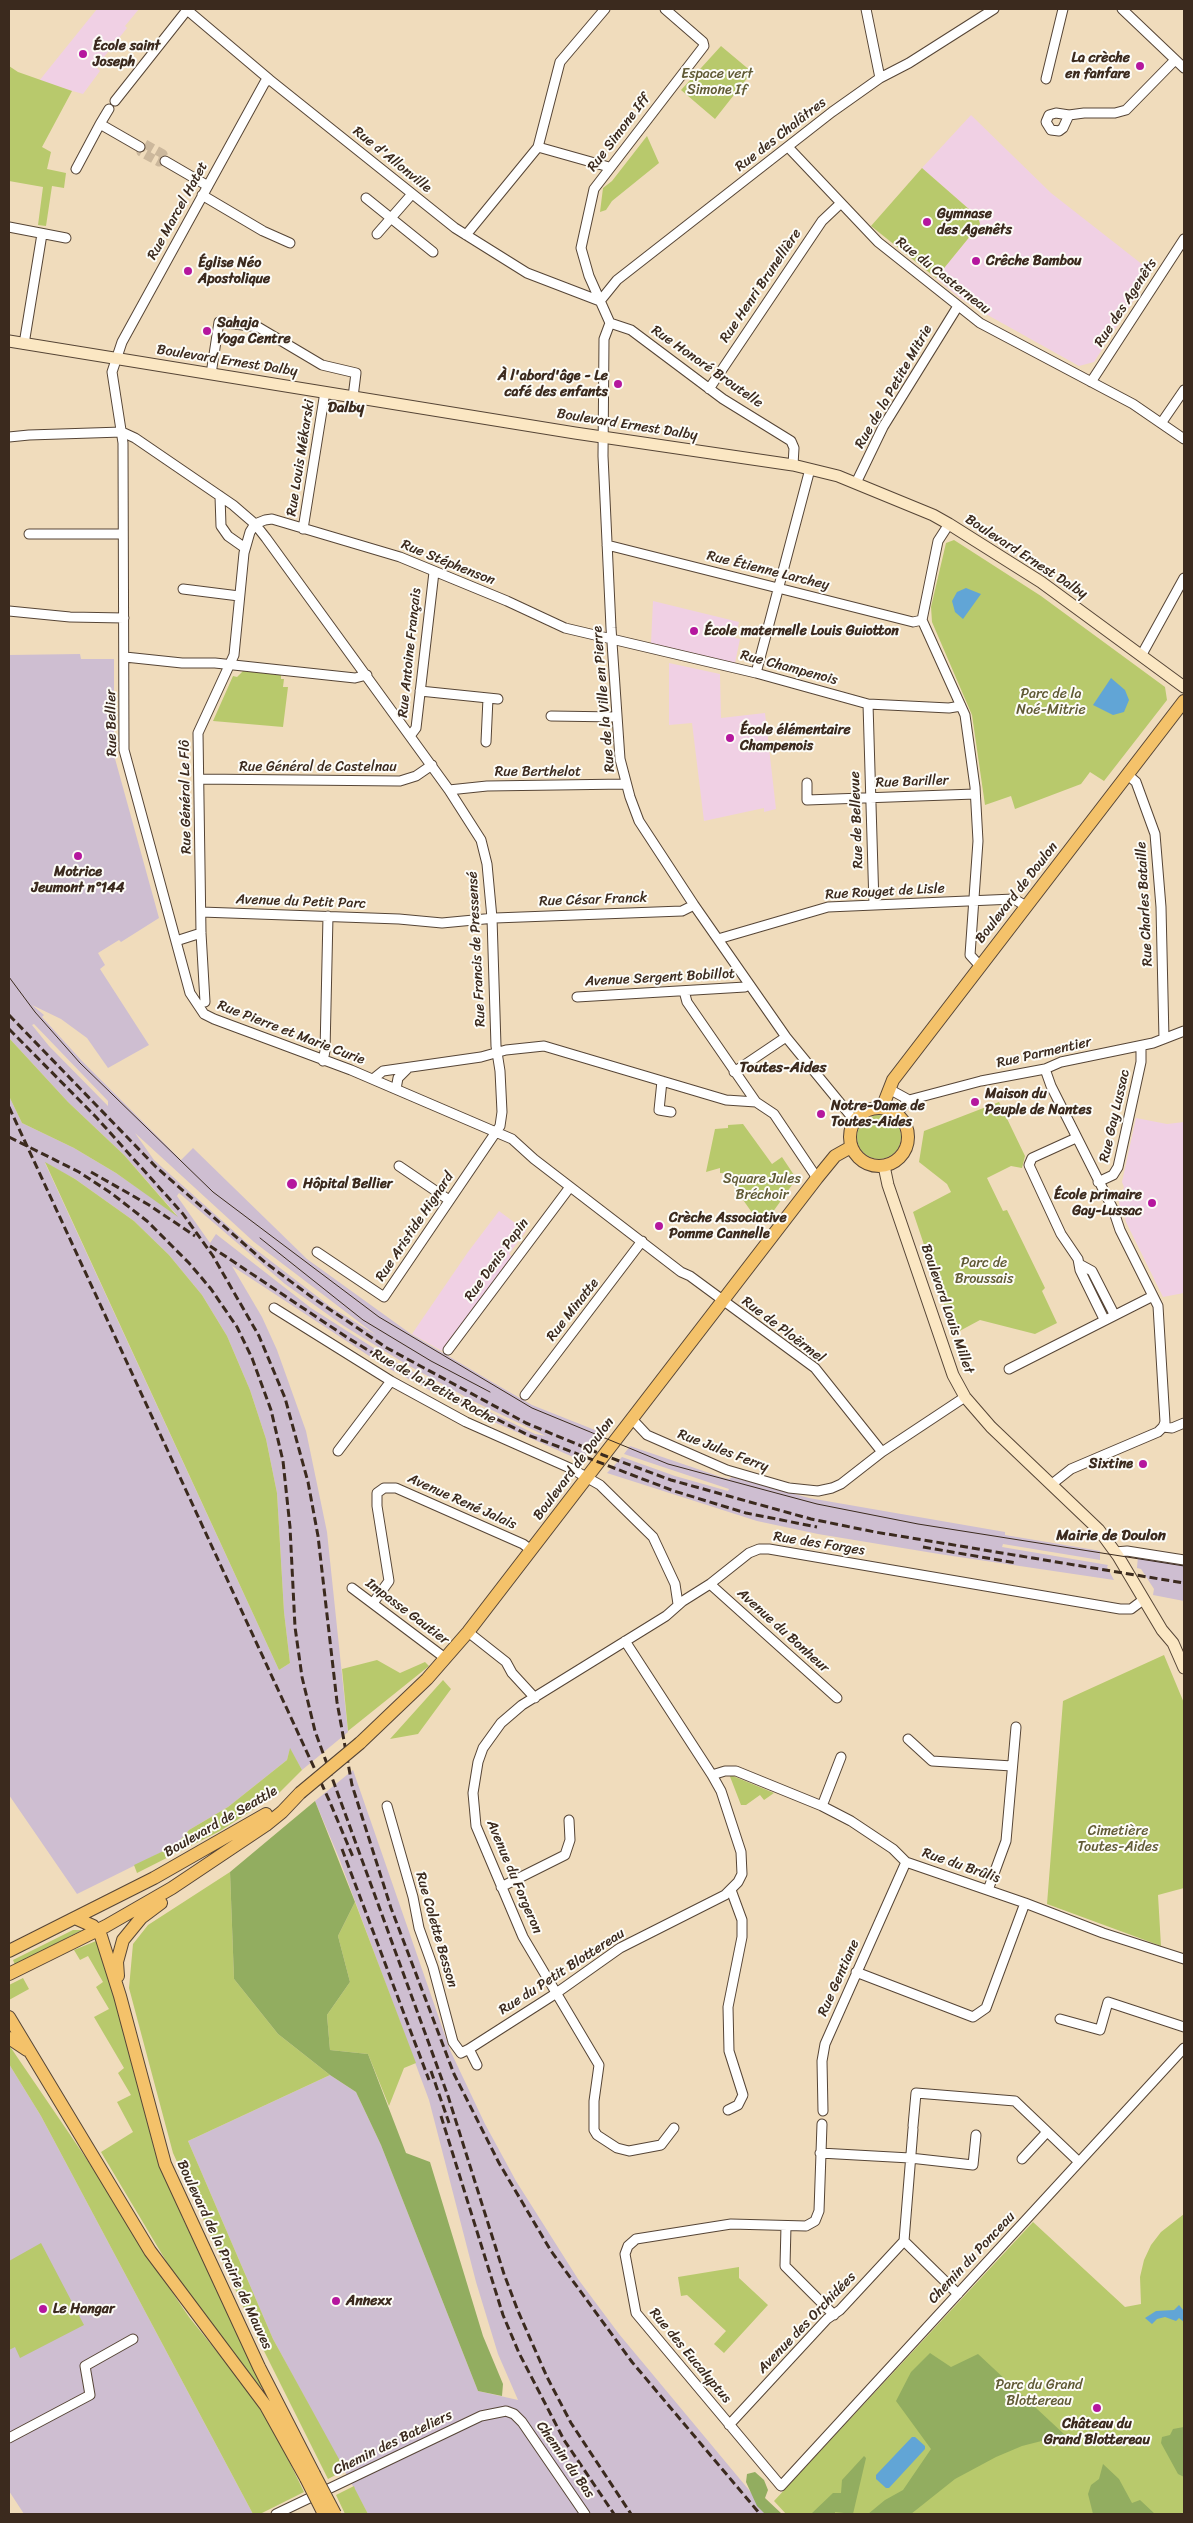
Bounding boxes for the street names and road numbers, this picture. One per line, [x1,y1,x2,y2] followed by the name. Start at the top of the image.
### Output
[584,91,654,175] street label: Rue Simone Iff
[732,94,830,176] street label: Rue des Chalâtres
[349,123,435,197] street label: Rue d'Allonville
[144,159,212,263] street label: Rue Marcel Hatet
[717,226,805,346] street label: Rue Henri Brunellière
[892,234,994,318] street label: Rue du Casterneau
[1091,256,1161,350] street label: Rue des Agenêts
[648,322,766,412] street label: Rue Honoré Broutelle
[852,322,936,452] street label: Rue de la Petite Mitrie
[155,342,299,380] street label: Boulevard Ernest Dalby
[283,399,319,517] street label: Rue Louis Mékarski
[555,406,699,444] street label: Boulevard Ernest Dalby
[962,511,1090,603] street label: Boulevard Ernest Dalby
[399,537,497,589] street label: Rue Stéphenson
[705,548,831,594] street label: Rue Étienne Larchey
[395,587,425,719] street label: Rue Antoine Français
[589,625,619,773] street label: Rue de la Ville en Pierre
[739,647,839,689] street label: Rue Champenois
[103,689,121,757] street label: Rue Bellier
[177,740,195,854] street label: Rue Général Le Flô
[239,759,397,775] street label: Rue Général de Castelnau
[495,764,581,780] street label: Rue Berthelot
[847,771,867,869] street label: Rue de Bellevue
[875,772,949,792] street label: Rue Bariller
[972,839,1062,947] street label: Boulevard de Doulon
[1133,841,1157,967] street label: Rue Charles Bataille
[465,871,489,1027] street label: Rue Francis de Pressensé
[825,880,945,904] street label: Rue Rouget de Lisle
[539,890,647,910] street label: Rue César Franck
[235,891,367,913] street label: Avenue du Petit Parc
[585,966,735,990] street label: Avenue Sergent Bobillot
[215,997,367,1069] street label: Rue Pierre et Marie Curie
[995,1034,1093,1072] street label: Rue Parmentier
[1096,1068,1134,1164] street label: Rue Gay Lussac
[372,1169,458,1285] street label: Rue Aristide Hignard
[461,1215,533,1305] street label: Rue Denis Papin
[917,1242,977,1376] street label: Boulevard Louis Millet
[543,1275,603,1345] street label: Rue Minatte
[738,1293,828,1367] street label: Rue de Ploërmel
[369,1346,499,1428] street label: Rue de la Petite Roche
[530,1414,618,1524] street label: Boulevard de Doulon
[675,1426,771,1476] street label: Rue Jules Ferry
[405,1470,519,1534] street label: Avenue René Jalais
[772,1529,866,1559] street label: Rue des Forges
[362,1575,452,1649] street label: Impasse Gautier
[733,1585,833,1677] street label: Avenue du Bonheur
[161,1783,281,1861] street label: Boulevard de Seattle
[482,1818,546,1936] street label: Avenue du Forgeron
[920,1845,1002,1887] street label: Rue du Brûlis
[411,1870,461,1990] street label: Rue Colette Besson
[496,1925,628,2019] street label: Rue du Petit Blottereau
[815,1937,863,2019] street label: Rue Gentiane
[173,2158,275,2352] street label: Boulevard de la Prairie de Mauves
[925,2209,1019,2307] street label: Chemin du Ponceau
[754,2269,860,2377] street label: Avenue des Orchidées
[645,2305,735,2407] street label: Rue des Eucalyptus
[331,2407,455,2479] street label: Chemin des Bateliers
[532,2418,598,2502] street label: Chemin du Bas

